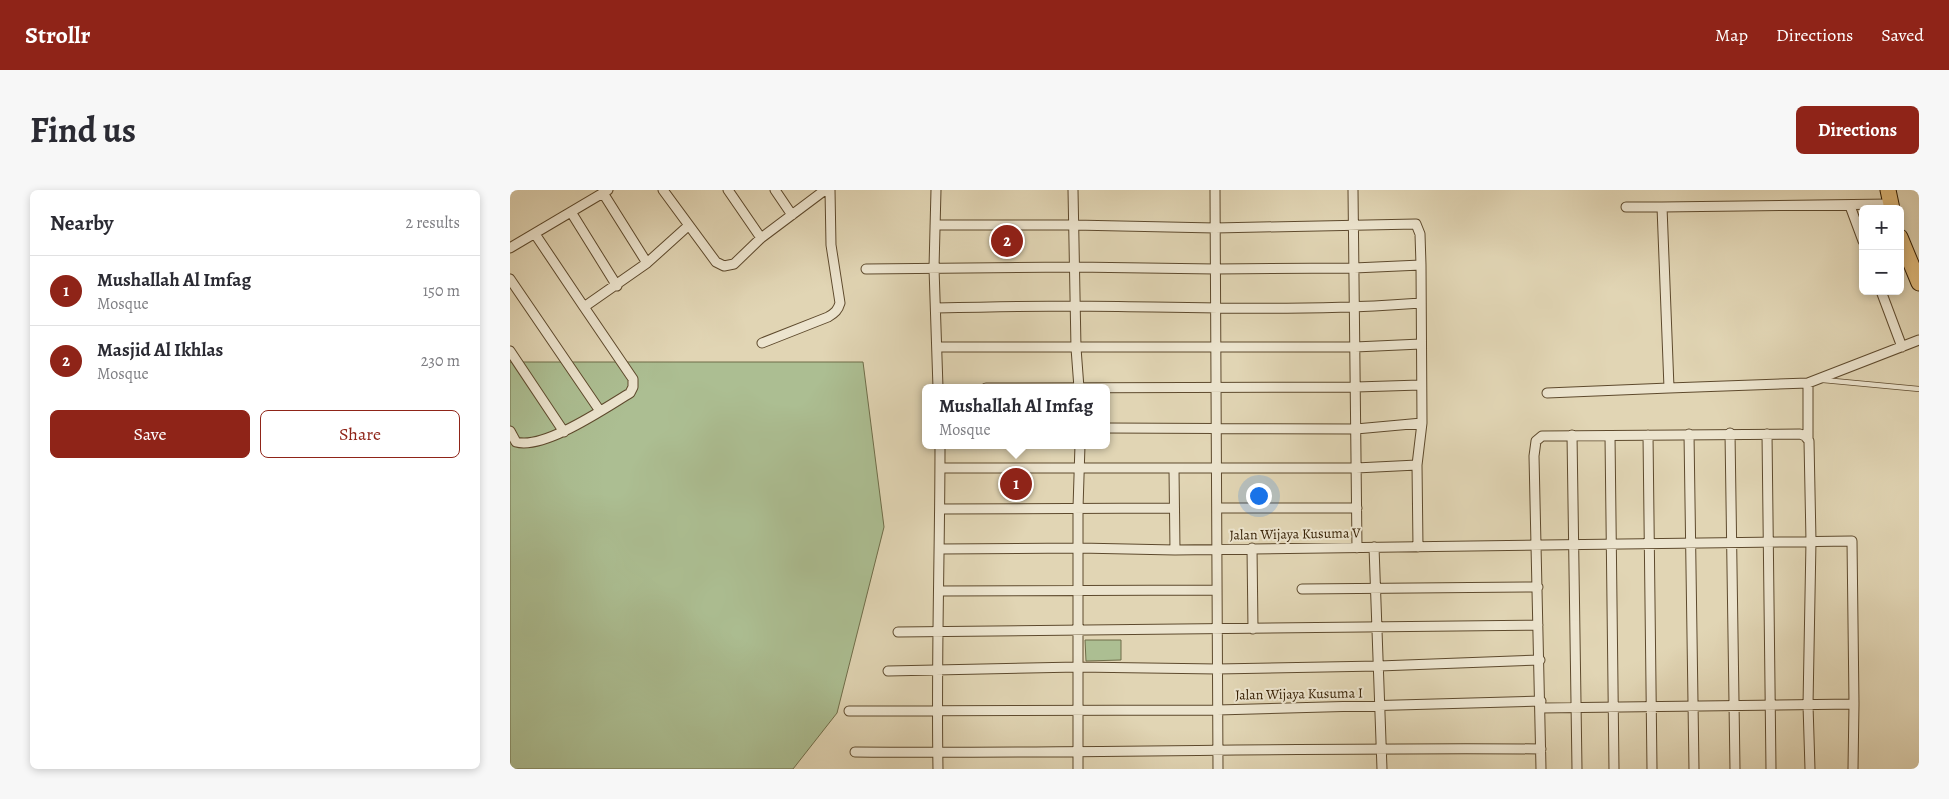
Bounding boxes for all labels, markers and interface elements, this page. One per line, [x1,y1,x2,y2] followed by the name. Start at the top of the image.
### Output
[25,19,90,51] text: Strollr
[1715,23,1748,47] text: Map
[1776,23,1853,47] text: Directions
[1881,23,1924,47] text: Saved
[30,106,136,154] text: Find us
[1796,106,1919,154] button: Directions
[1859,205,1904,295] map controls
[1859,205,1904,250] button: +
[50,209,113,237] text: Nearby
[405,212,460,234] text: 2 results
[991,222,1023,260] pin: 2
[1859,250,1904,295] button: −
[97,267,251,293] text: Mushallah Al Imfag
[63,280,69,302] text: 1
[423,280,460,302] text: 150 m
[97,293,149,315] text: Mosque
[97,337,223,363] text: Masjid Al Ikhlas
[62,350,70,372] text: 2
[421,350,460,372] text: 230 m
[97,363,149,385] text: Mosque
[922,384,1110,449] popup
[939,393,1093,419] text: Mushallah Al Imfag
[50,410,250,458] button: Save
[260,410,460,458] button: Share
[939,419,991,441] text: Mosque
[1000,465,1032,503] pin: 1
[1246,483,1272,509] your location
[1229,523,1361,545] street label: Jalan Wijaya Kusuma V
[1235,683,1363,705] street label: Jalan Wijaya Kusuma I

